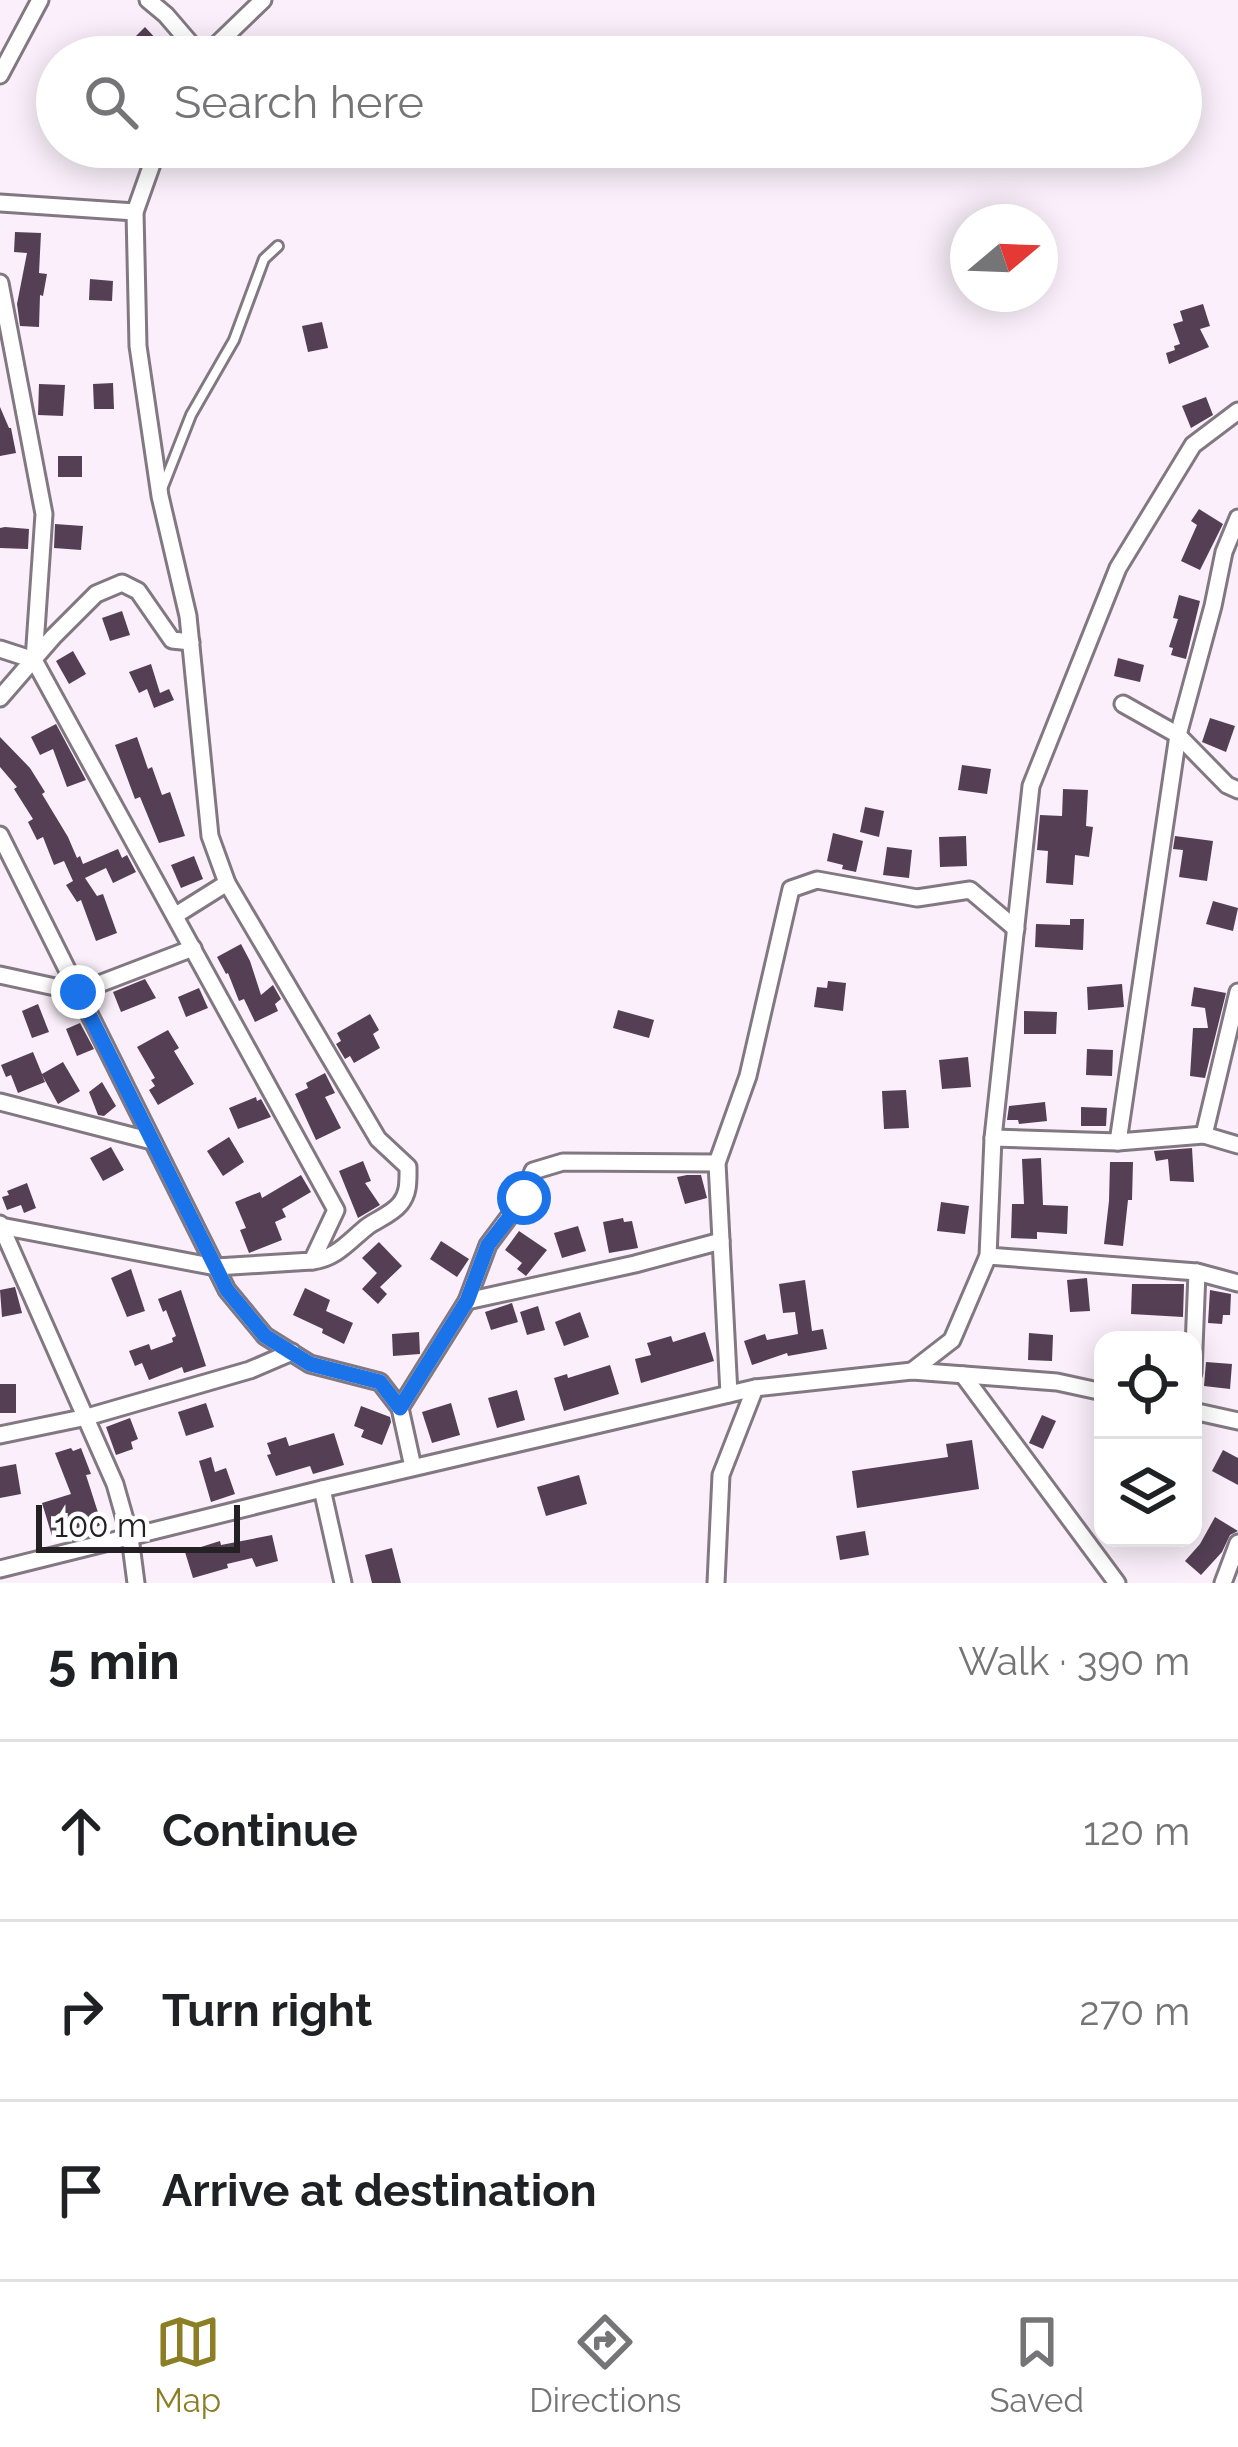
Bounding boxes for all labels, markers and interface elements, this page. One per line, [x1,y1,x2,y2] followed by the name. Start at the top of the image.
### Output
[36,36,1202,168] search box
[78,69,144,135] icon: search
[174,76,424,129] text: Search here
[950,204,1058,312] north arrow
[51,965,105,1019] route end
[497,1171,551,1225] route start
[1094,1331,1202,1547] map controls
[1094,1331,1202,1439] button: locate
[1094,1439,1202,1547] button: layers
[36,1499,240,1552] scale bar
[54,1506,147,1545] text: 100 m
[48,1631,180,1691] text: 5 min
[958,1638,1190,1684] text: Walk · 390 m
[48,1798,114,1864] icon: ahead
[162,1804,358,1857] text: Continue
[1083,1808,1190,1854] text: 120 m
[48,1978,114,2044] icon: right
[162,1984,372,2037] text: Turn right
[1079,1988,1190,2034] text: 270 m
[48,2158,114,2224] icon: arrive
[162,2164,597,2217] text: Arrive at destination
[154,2309,221,2420] tab: Map
[529,2309,682,2420] tab: Directions
[990,2309,1084,2420] tab: Saved

